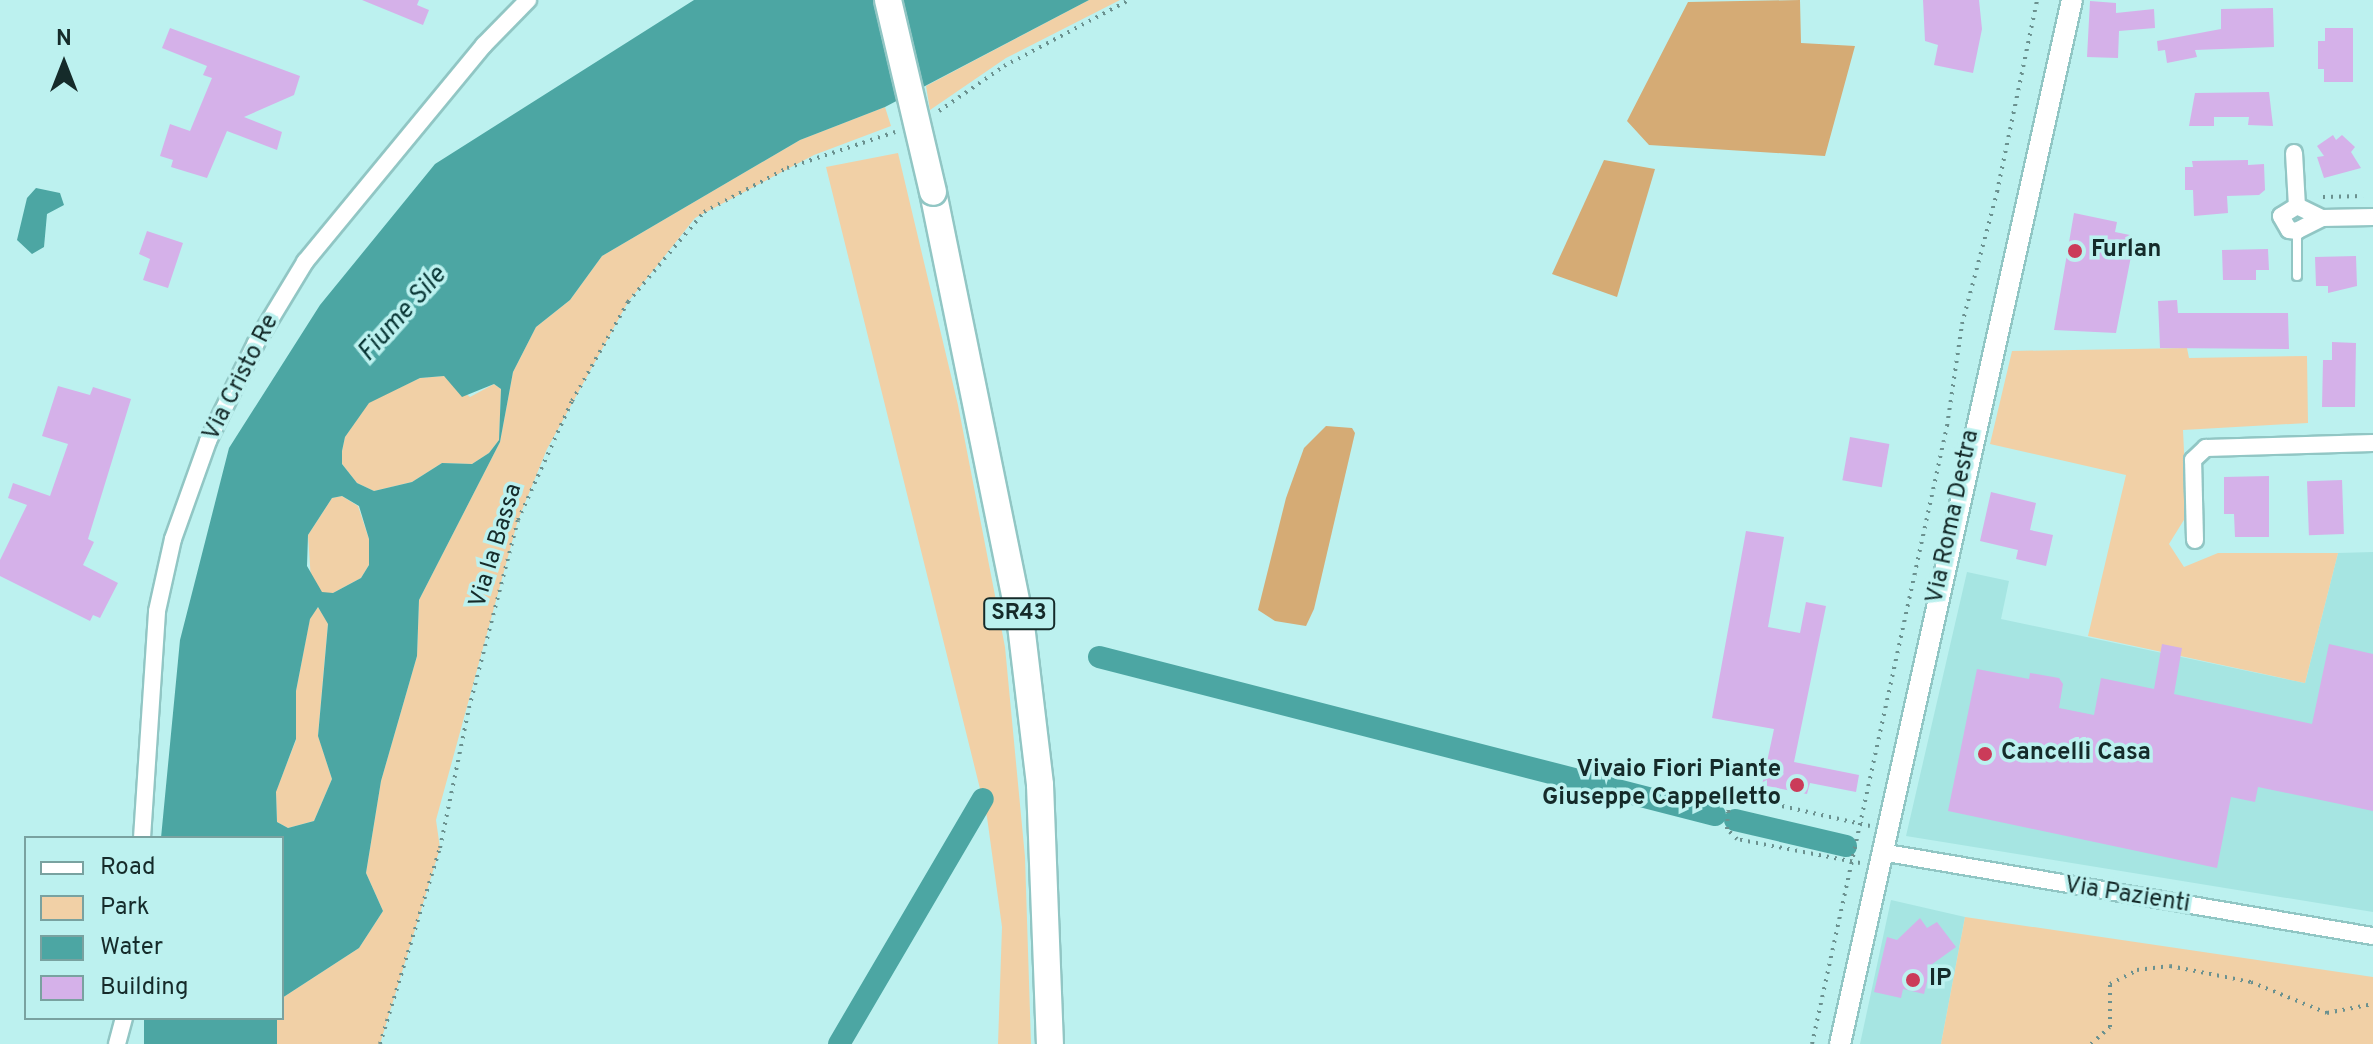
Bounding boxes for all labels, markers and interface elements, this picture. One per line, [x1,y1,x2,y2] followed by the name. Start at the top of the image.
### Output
[24,24,104,104] north arrow
[56,26,72,53] text: N
[2091,237,2161,265] place label: Furlan
[2066,242,2084,260] marker: Furlan
[352,261,454,369] water label: Fiume Sile
[198,310,286,446] street label: Via Cristo Re
[1922,428,1986,606] street label: Via Roma Destra
[465,481,529,611] street label: Via la Bassa
[983,596,1055,632] road number: SR43
[2001,740,2151,768] place label: Cancelli Casa
[1976,745,1994,763] marker: Cancelli Casa
[1542,757,1781,813] place label: Vivaio Fiori Piante Giuseppe Cappelletto
[1788,776,1806,794] marker: Vivaio Fiori Piante Giuseppe Cappelletto
[24,836,284,1020] legend
[100,853,156,883] text: Road
[2062,872,2192,920] street label: Via Pazienti
[100,893,150,923] text: Park
[100,933,163,963] text: Water
[1929,966,1951,994] place label: IP
[1904,971,1922,989] marker: IP
[100,973,189,1003] text: Building

